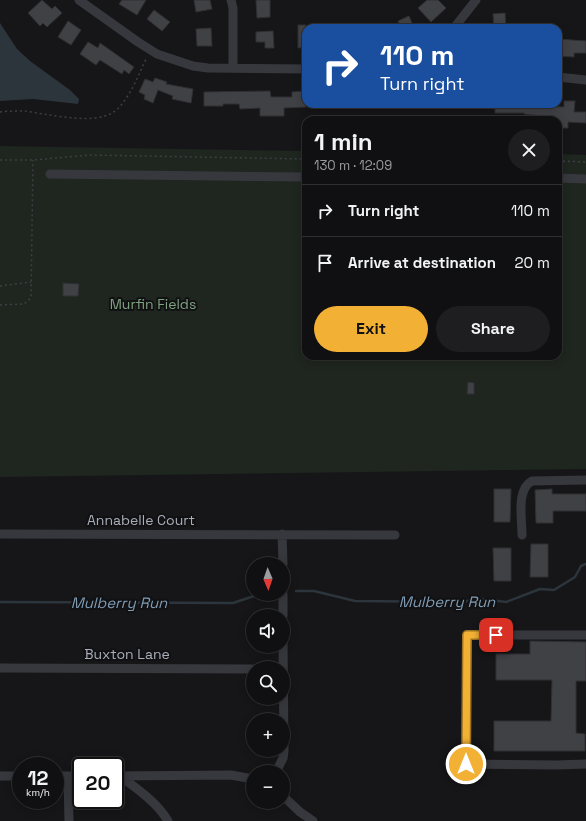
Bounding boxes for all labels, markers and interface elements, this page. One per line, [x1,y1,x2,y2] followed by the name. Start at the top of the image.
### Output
[380,37,454,73] text: 110 m
[314,40,366,92] icon: right
[380,72,464,95] text: Turn right
[314,126,373,157] text: 1 min
[508,129,550,171] button: close
[314,157,392,174] text: 130 m · 12:09
[314,200,336,222] icon: right
[348,201,419,220] text: Turn right
[511,201,550,220] text: 110 m
[314,252,336,274] icon: arrive
[348,253,496,272] text: Arrive at destination
[515,253,550,272] text: 20 m
[110,295,196,313] park label: Murfin Fields
[314,306,428,352] button: Exit
[436,306,550,352] button: Share
[87,511,195,529] street label: Annabelle Court
[246,557,290,601] north arrow
[246,557,290,809] map controls
[399,592,496,611] water label: Mulberry Run
[71,593,168,612] water label: Mulberry Run
[246,609,290,653] button: sound
[479,618,513,652] pin
[485,624,507,646] icon: arrive
[84,645,170,663] street label: Buxton Lane
[246,661,290,705] button: search
[246,713,290,757] button: +
[445,743,487,785] position arrow
[72,757,124,809] speed limit sign: 20
[28,765,48,791] text: 12
[246,765,290,809] button: −
[26,786,50,799] text: km/h

